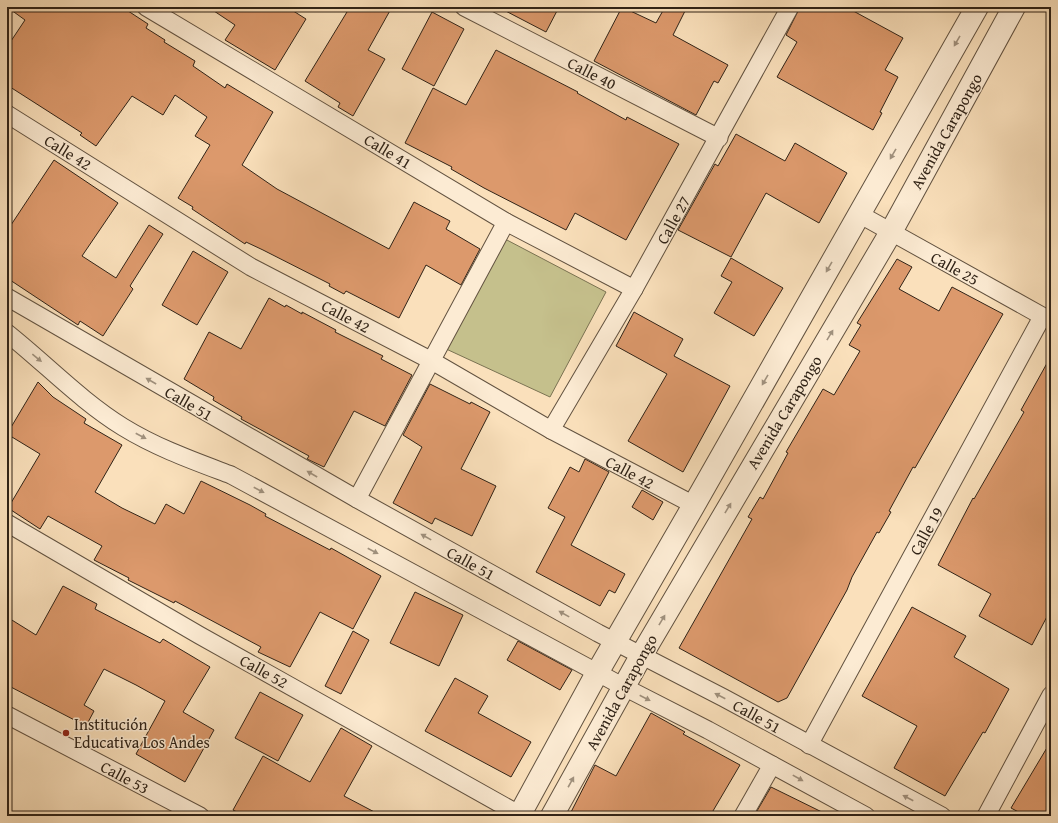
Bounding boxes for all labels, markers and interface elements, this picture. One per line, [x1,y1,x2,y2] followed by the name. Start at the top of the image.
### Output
[954,35,961,47] one-way arrow
[564,51,621,96] street label: Calle 40
[904,69,988,193] street label: Avenida Carapongo
[360,127,416,175] street label: Calle 41
[40,128,96,176] street label: Calle 42
[890,148,897,160] one-way arrow
[650,191,696,248] street label: Calle 27
[927,245,983,291] street label: Calle 25
[826,261,833,273] one-way arrow
[318,293,374,339] street label: Calle 42
[826,329,833,341] one-way arrow
[740,350,828,474] street label: Avenida Carapongo
[32,354,43,362] one-way arrow
[762,374,768,386] one-way arrow
[145,378,157,385] one-way arrow
[161,380,217,426] street label: Calle 51
[135,433,146,439] one-way arrow
[602,449,658,495] street label: Calle 42
[306,470,318,477] one-way arrow
[253,486,265,493] one-way arrow
[725,502,732,514] one-way arrow
[903,502,949,559] street label: Calle 19
[420,534,431,541] one-way arrow
[443,540,499,586] street label: Calle 51
[367,548,379,555] one-way arrow
[558,611,570,618] one-way arrow
[659,614,666,626] one-way arrow
[579,630,663,754] street label: Avenida Carapongo
[236,648,292,694] street label: Calle 52
[714,693,726,699] one-way arrow
[729,693,785,739] street label: Calle 51
[640,695,651,702] one-way arrow
[74,712,210,754] place label: Institución Educativa Los Andes
[61,728,71,738] marker: Institución Educativa Los Andes
[97,754,153,800] street label: Calle 53
[792,775,803,782] one-way arrow
[568,776,575,788] one-way arrow
[902,794,914,801] one-way arrow

